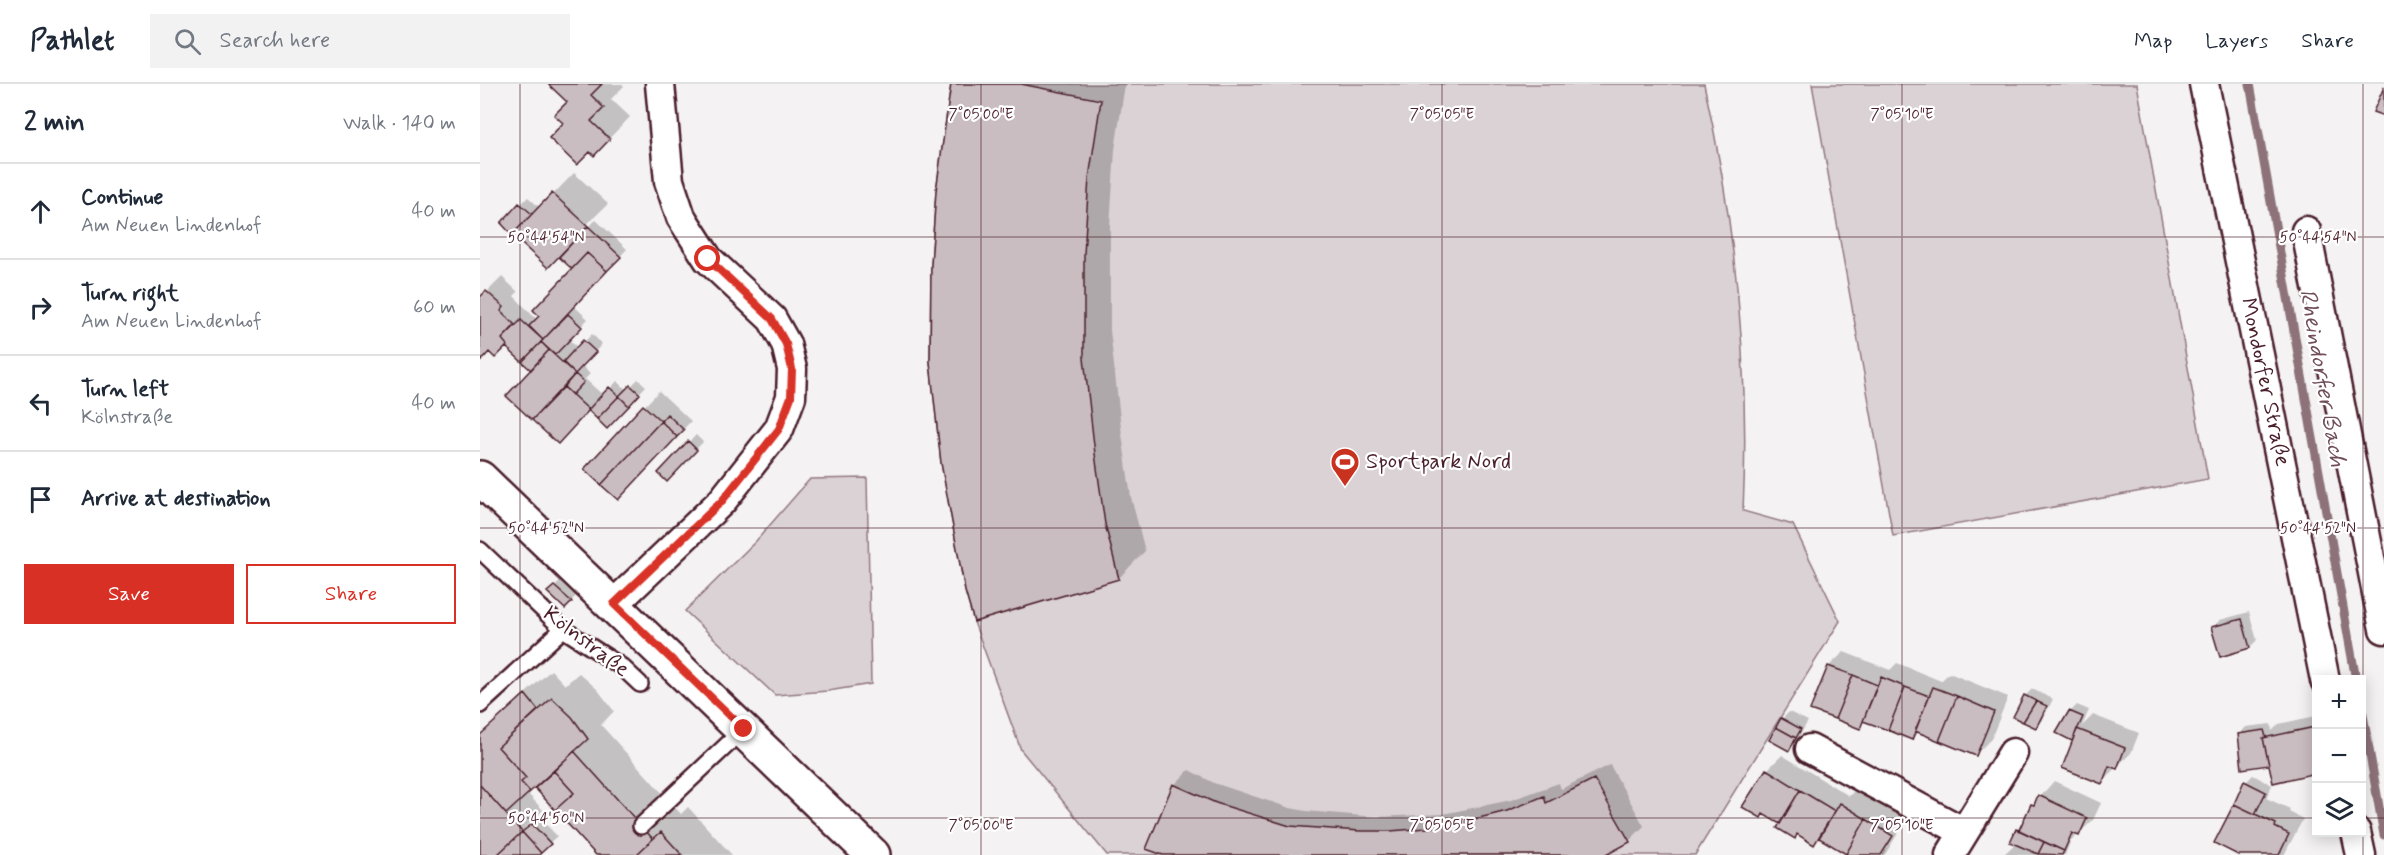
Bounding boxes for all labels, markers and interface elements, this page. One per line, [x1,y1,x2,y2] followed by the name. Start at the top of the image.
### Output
[150,14,570,68] search box
[30,23,114,60] text: Pathlet
[171,25,204,58] icon: search
[219,27,330,55] text: Search here
[2134,27,2172,55] text: Map
[2205,27,2268,55] text: Layers
[2301,27,2354,55] text: Share
[949,105,1014,125] text: 7°05'00"E
[1410,105,1474,125] text: 7°05'05"E
[1870,105,1934,125] text: 7°05'10"E
[24,106,85,140] text: 2 min
[343,110,456,137] text: Walk · 140 m
[81,184,163,212] text: Continue
[24,195,57,228] icon: ahead
[412,198,456,225] text: 40 m
[81,212,262,239] text: Am Neuen Lindenhof
[507,228,585,248] text: 50°44'54"N
[2279,228,2357,248] text: 50°44'54"N
[694,245,720,271] route start
[81,280,179,308] text: Turn right
[2291,287,2353,469] water label: Rheindorfer Bach
[24,291,57,324] icon: right
[413,294,456,321] text: 60 m
[2233,295,2297,469] street label: Mondorfer Straße
[81,308,262,335] text: Am Neuen Lindenhof
[81,376,169,404] text: Turn left
[24,387,57,420] icon: left
[412,390,456,417] text: 40 m
[81,404,173,431] text: Kölnstraße
[1329,446,1361,488] sports icon: Sportpark Nord
[1366,448,1511,476] place label: Sportpark Nord
[24,483,57,516] icon: arrive
[81,485,271,513] text: Arrive at destination
[508,519,584,539] text: 50°44'52"N
[2280,519,2356,539] text: 50°44'52"N
[24,564,234,624] button: Save
[246,564,456,624] button: Share
[537,600,635,684] street label: Kölnstraße
[2312,675,2366,837] map controls
[2312,675,2366,729] button: +
[730,715,756,741] route end
[2312,729,2366,783] button: −
[2312,783,2366,837] button: layers
[508,809,584,829] text: 50°44'50"N
[949,816,1014,836] text: 7°05'00"E
[1410,816,1474,836] text: 7°05'05"E
[1870,816,1934,836] text: 7°05'10"E

